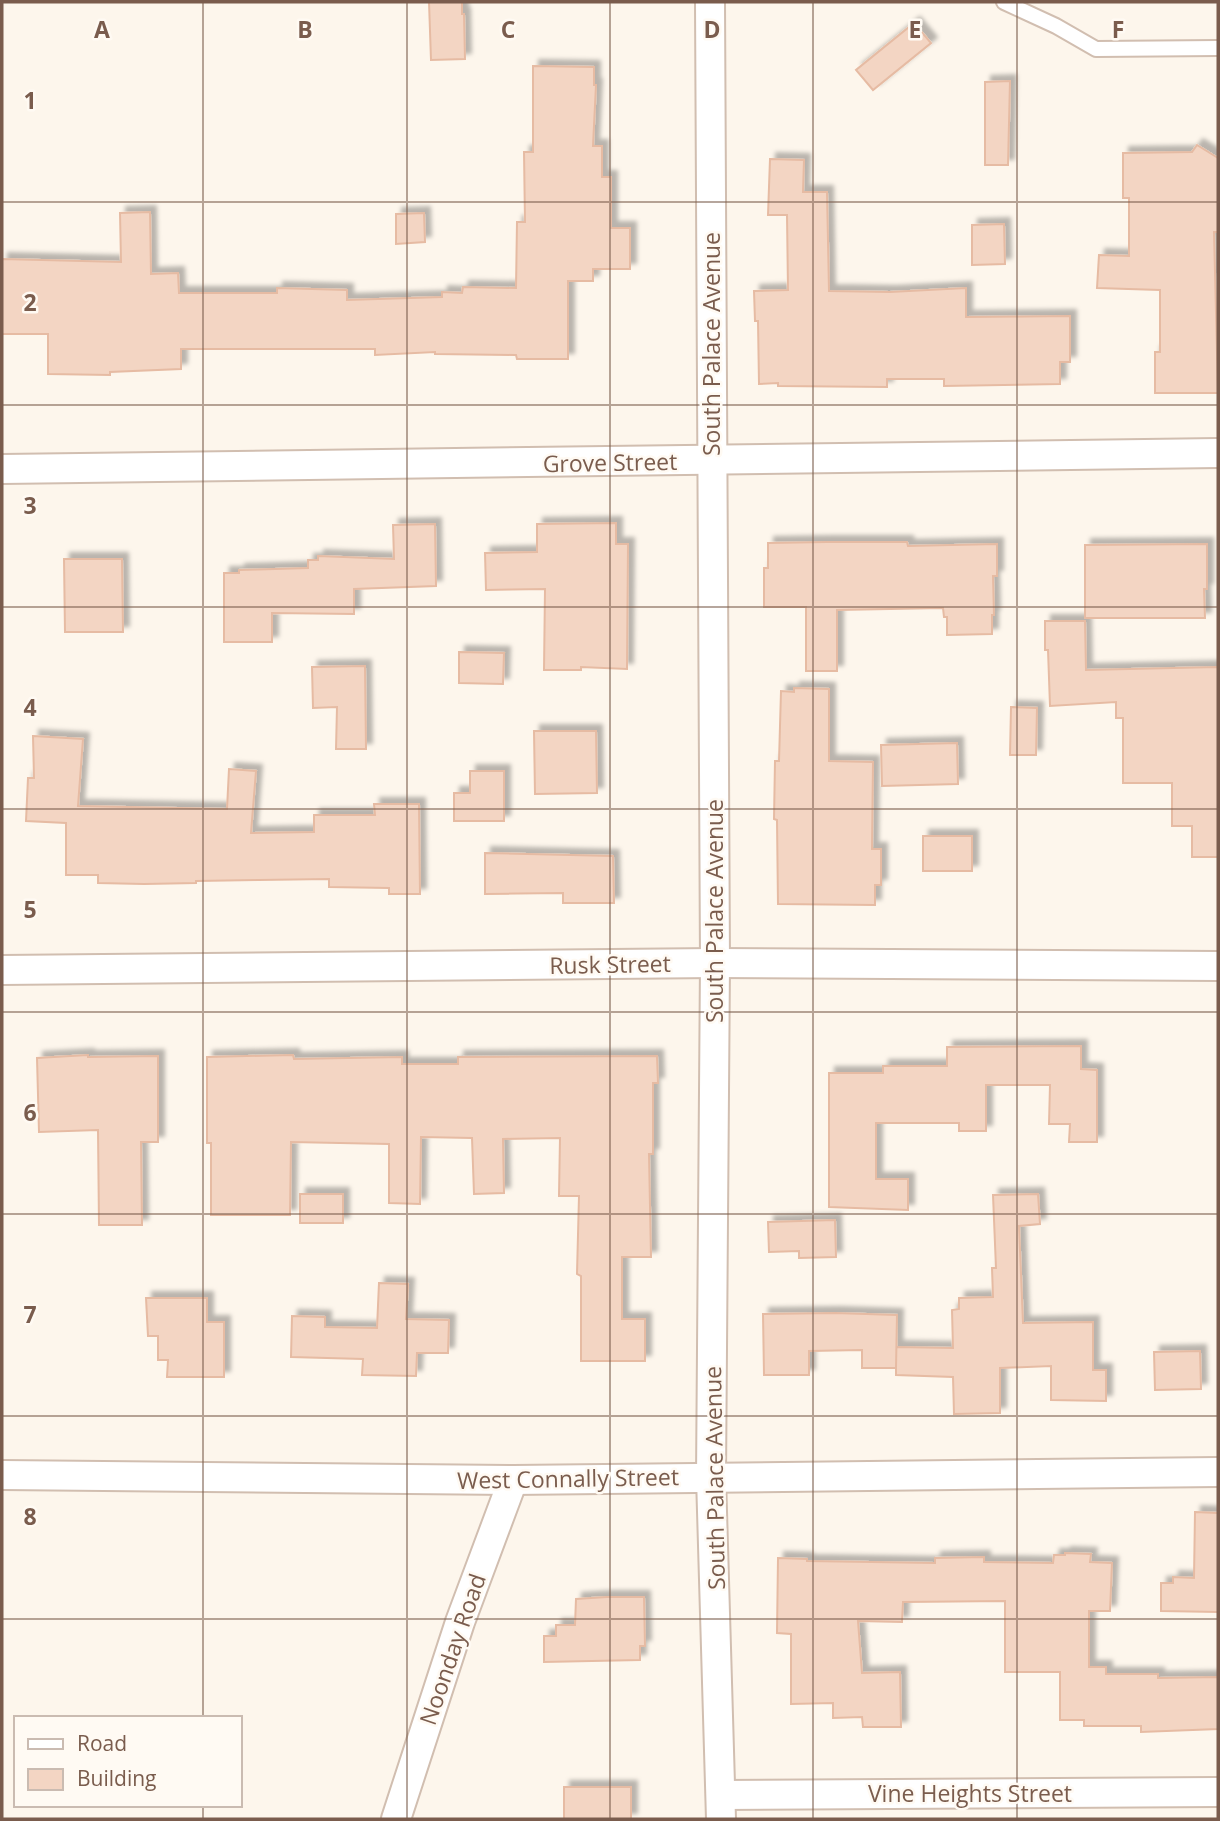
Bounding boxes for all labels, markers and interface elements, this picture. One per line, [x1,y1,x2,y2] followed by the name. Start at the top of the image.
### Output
[94,13,110,45] text: A
[297,13,313,45] text: B
[501,13,515,45] text: C
[703,13,721,45] text: D
[909,13,921,45] text: E
[1112,13,1124,45] text: F
[23,84,37,116] text: 1
[695,232,727,456] street label: South Palace Avenue
[23,286,37,318] text: 2
[542,445,678,479] street label: Grove Street
[23,489,37,521] text: 3
[23,691,37,723] text: 4
[698,799,730,1023] street label: South Palace Avenue
[23,893,37,925] text: 5
[549,947,671,981] street label: Rusk Street
[23,1096,37,1128] text: 6
[23,1298,37,1330] text: 7
[696,1366,732,1590] street label: South Palace Avenue
[457,1460,679,1496] street label: West Connally Street
[23,1500,37,1532] text: 8
[411,1569,493,1729] street label: Noonday Road
[14,1716,242,1807] legend
[77,1729,127,1757] text: Road
[77,1764,156,1792] text: Building
[868,1777,1072,1809] street label: Vine Heights Street

